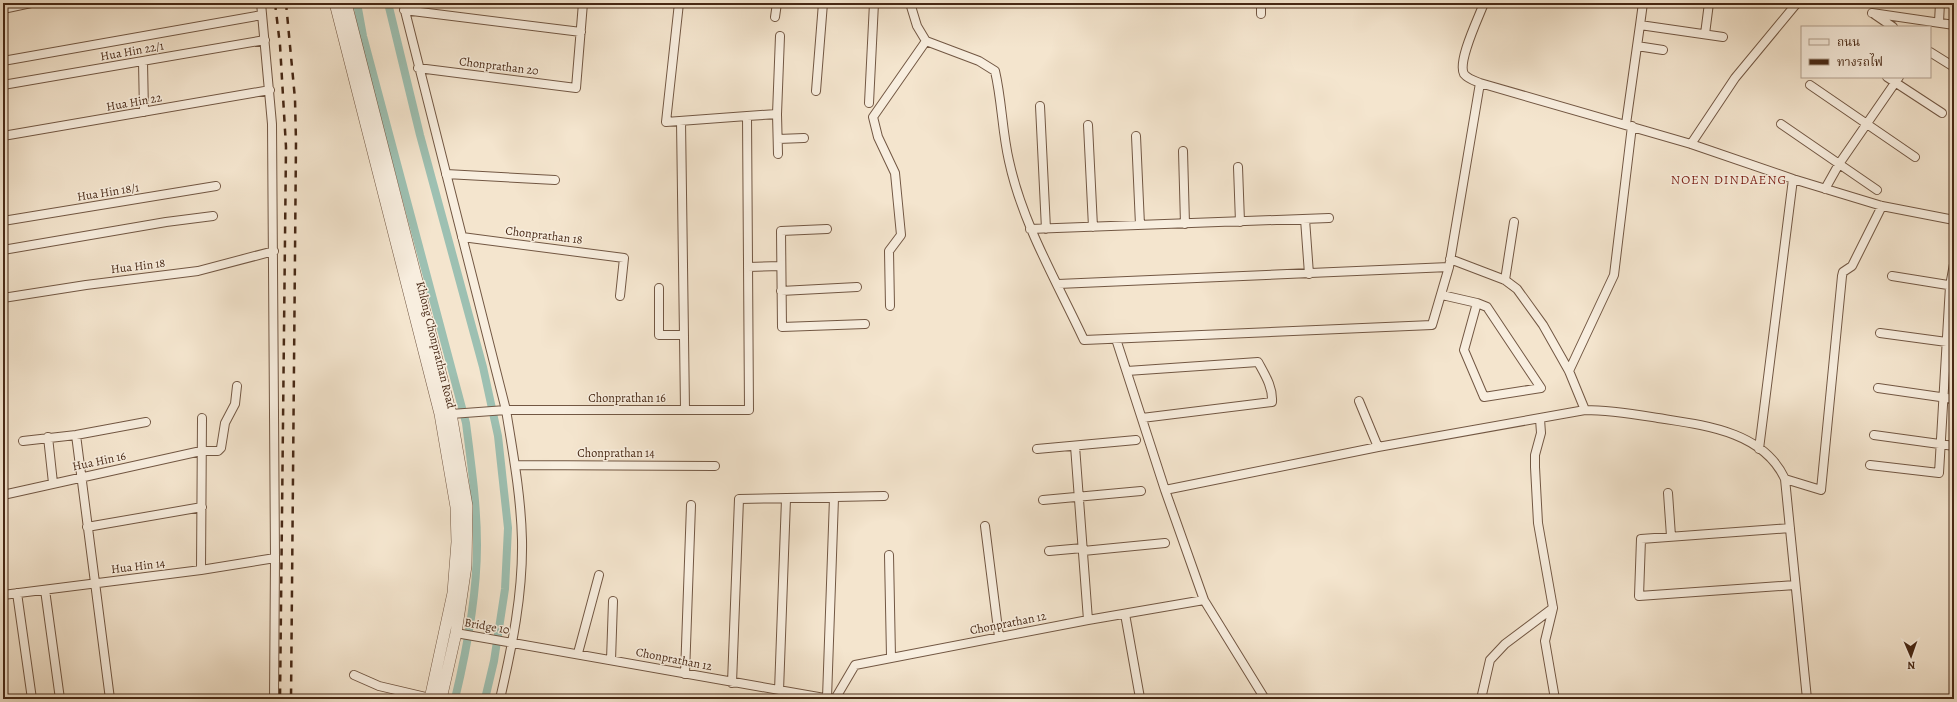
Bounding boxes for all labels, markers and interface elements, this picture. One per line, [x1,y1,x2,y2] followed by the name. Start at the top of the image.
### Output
[1801,26,1931,78] legend
[1837,34,1860,50] text: ถนน
[99,38,165,64] street label: Hua Hin 22/1
[458,53,540,79] street label: Chonprathan 20
[1837,53,1883,70] text: ทางรถไฟ
[105,89,163,115] street label: Hua Hin 22
[1671,171,1787,188] district label: NOEN DINDAENG
[76,179,140,205] street label: Hua Hin 18/1
[504,222,584,248] street label: Chonprathan 18
[110,255,166,277] street label: Hua Hin 18
[412,280,460,411] street label: Khlong Chonprathan Road
[588,390,666,406] street label: Chonprathan 16
[577,445,655,461] street label: Chonprathan 14
[71,447,128,474] street label: Hua Hin 16
[110,555,166,577] street label: Hua Hin 14
[968,608,1048,638] street label: Chonprathan 12
[463,614,511,638] street label: Bridge 10
[1891,636,1931,676] north arrow
[634,644,714,674] street label: Chonprathan 12
[1907,658,1916,673] text: N

